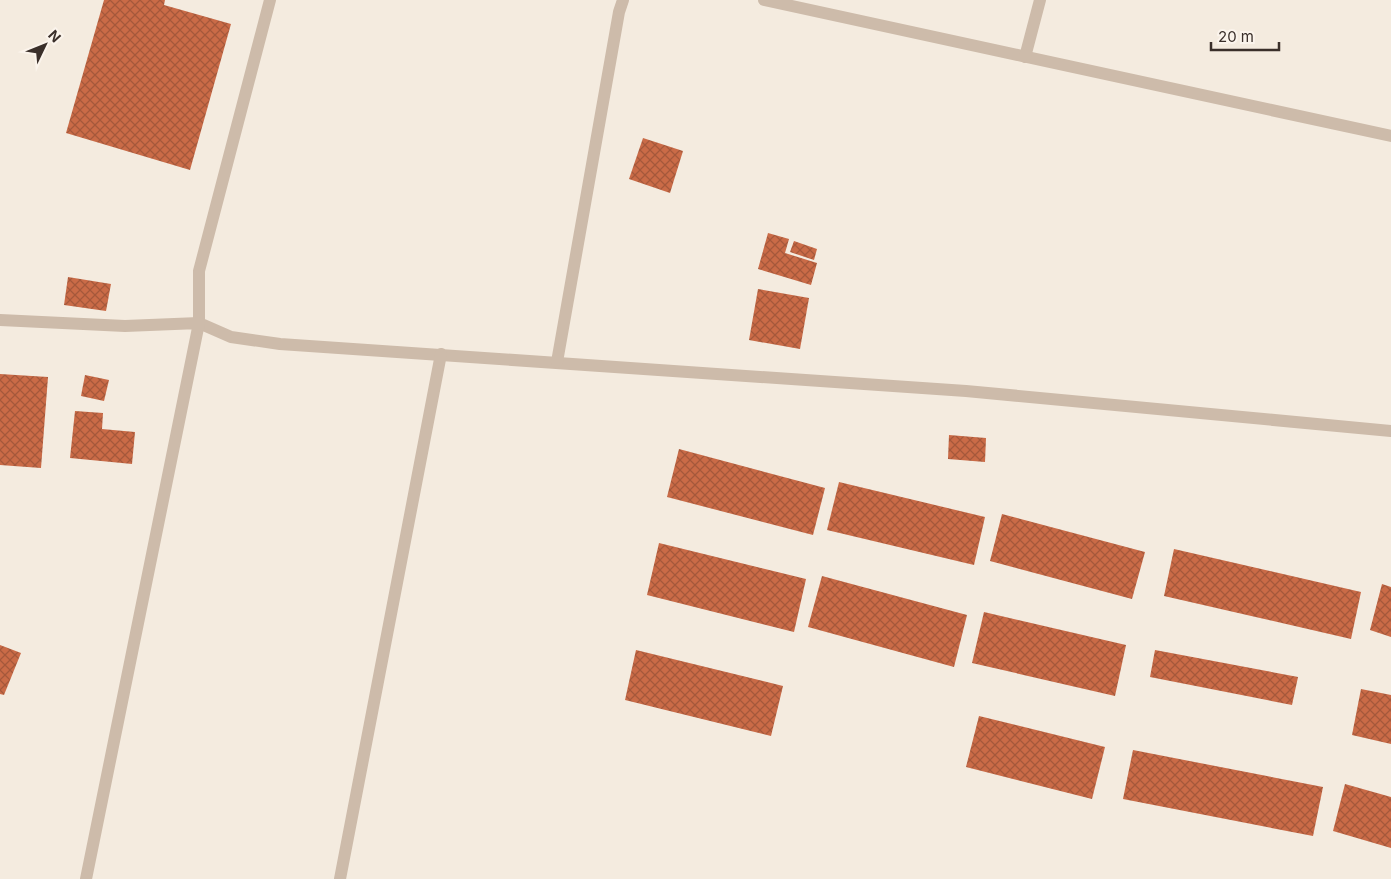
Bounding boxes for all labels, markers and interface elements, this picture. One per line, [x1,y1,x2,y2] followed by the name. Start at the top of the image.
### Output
[20,20,70,70] north arrow
[1211,20,1278,52] scale bar
[45,26,65,45] text: N
[1218,27,1254,46] text: 20 m

